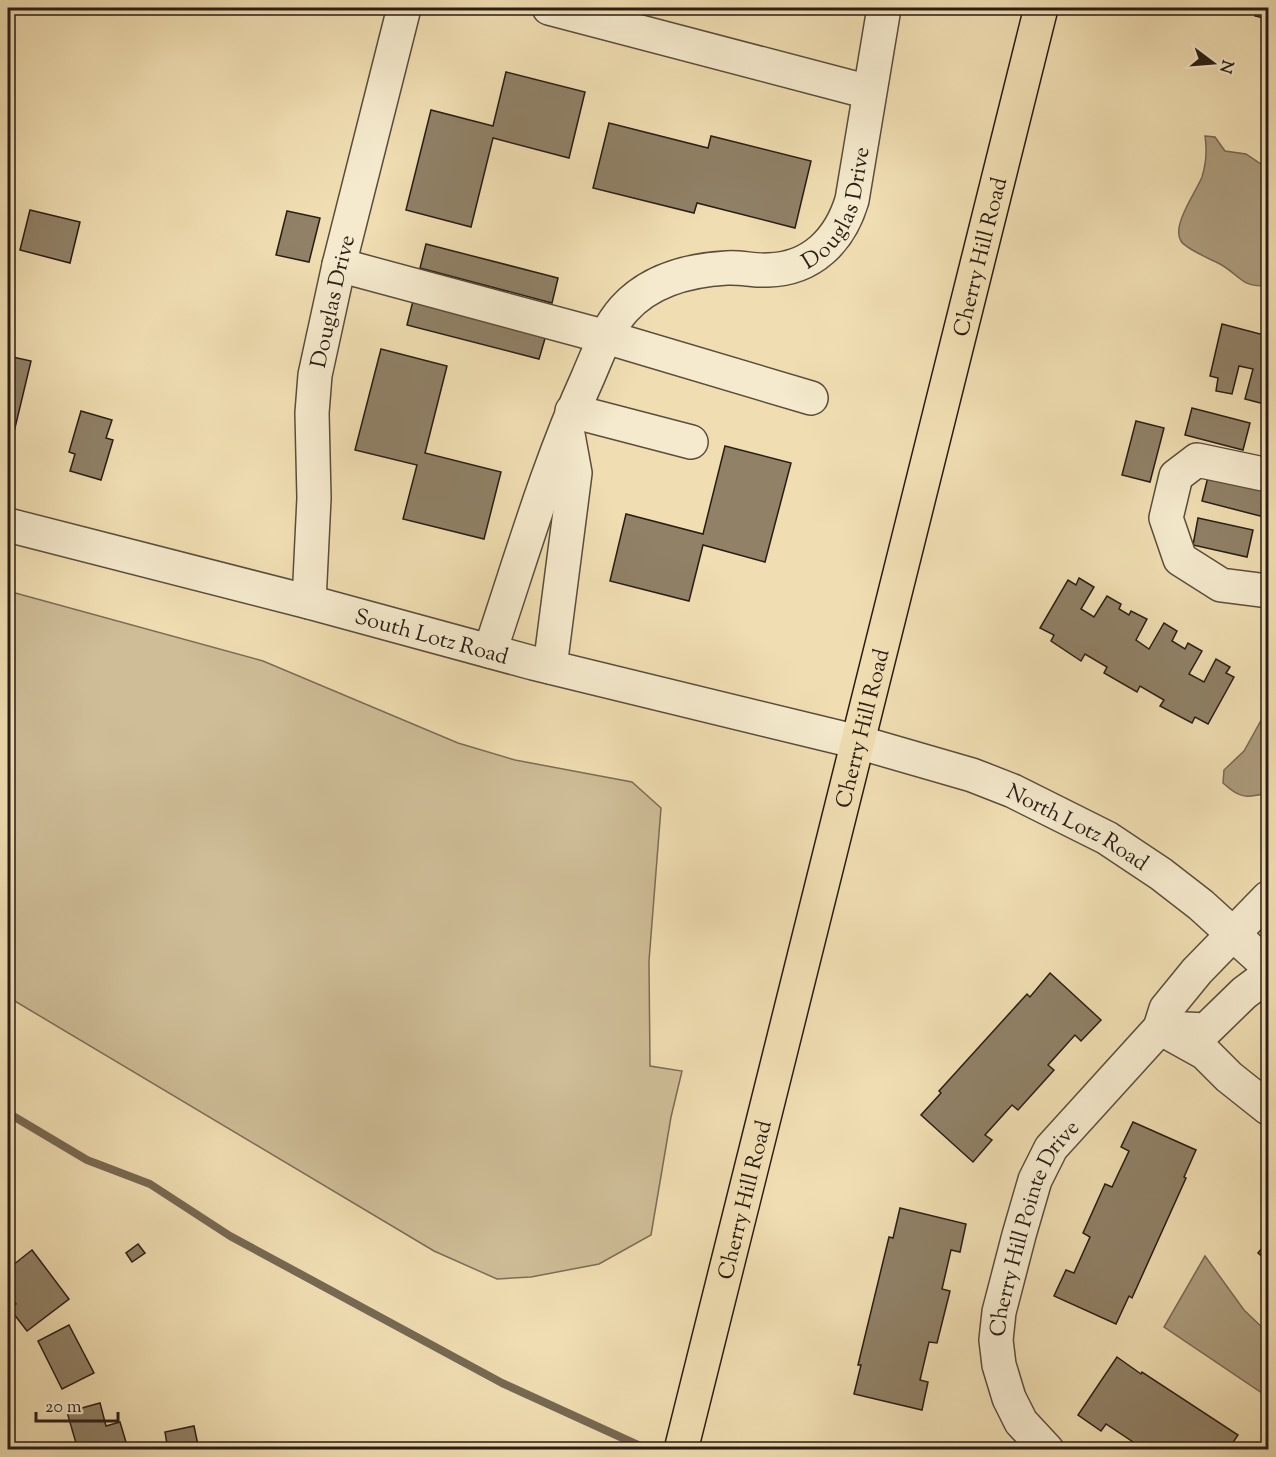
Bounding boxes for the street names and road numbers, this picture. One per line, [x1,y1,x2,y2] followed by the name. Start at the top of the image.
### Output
[796,145,880,279] street label: Douglas Drive
[947,174,1017,340] street label: Cherry Hill Road
[304,232,365,371] street label: Douglas Drive
[350,602,512,675] street label: South Lotz Road
[829,646,899,812] street label: Cherry Hill Road
[1000,777,1154,880] street label: North Lotz Road
[983,1114,1088,1339] street label: Cherry Hill Pointe Drive
[711,1117,782,1283] street label: Cherry Hill Road

